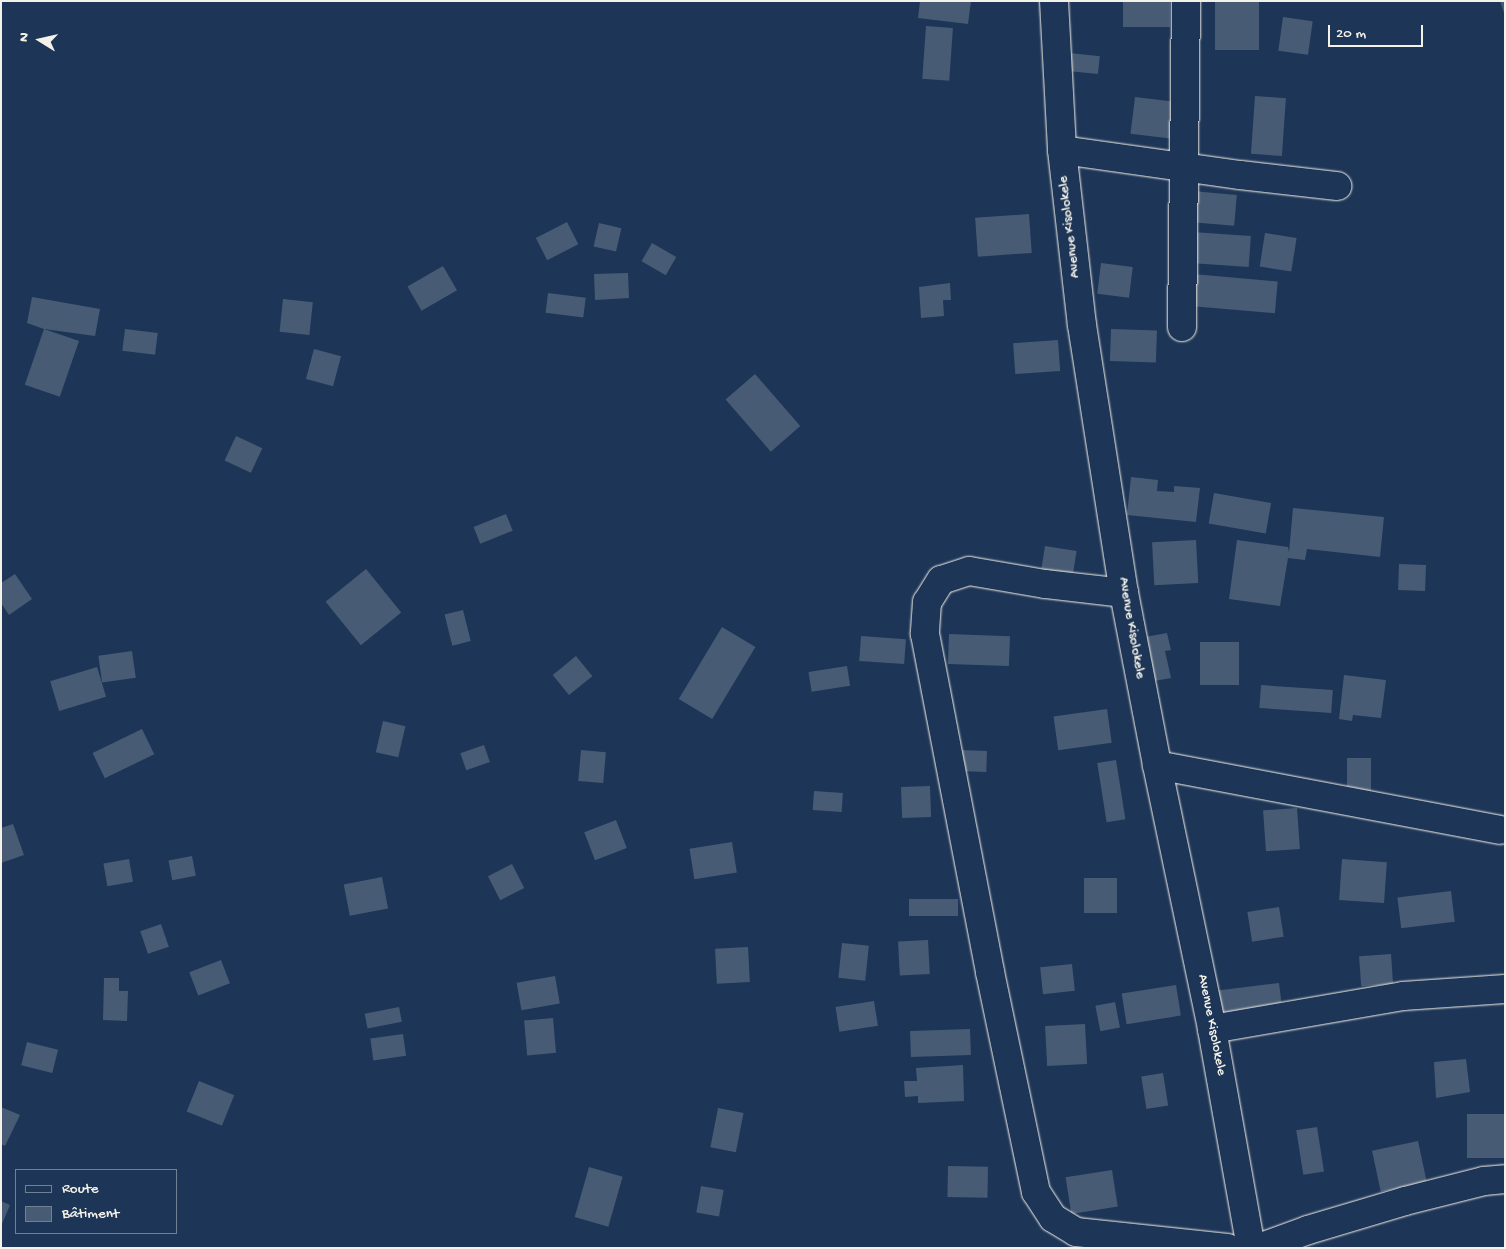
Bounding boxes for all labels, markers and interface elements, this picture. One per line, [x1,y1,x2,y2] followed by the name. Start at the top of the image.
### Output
[15,15,65,65] north arrow
[1331,15,1426,47] scale bar
[1336,25,1366,43] text: 20 m
[16,31,34,43] text: N
[1055,175,1085,279] street label: Avenue Kisolokele
[1114,576,1148,680] street label: Avenue Kisolokele
[1193,973,1229,1077] street label: Avenue Kisolokele
[15,1169,178,1234] legend
[62,1180,99,1198] text: Route
[62,1205,119,1223] text: Bâtiment

